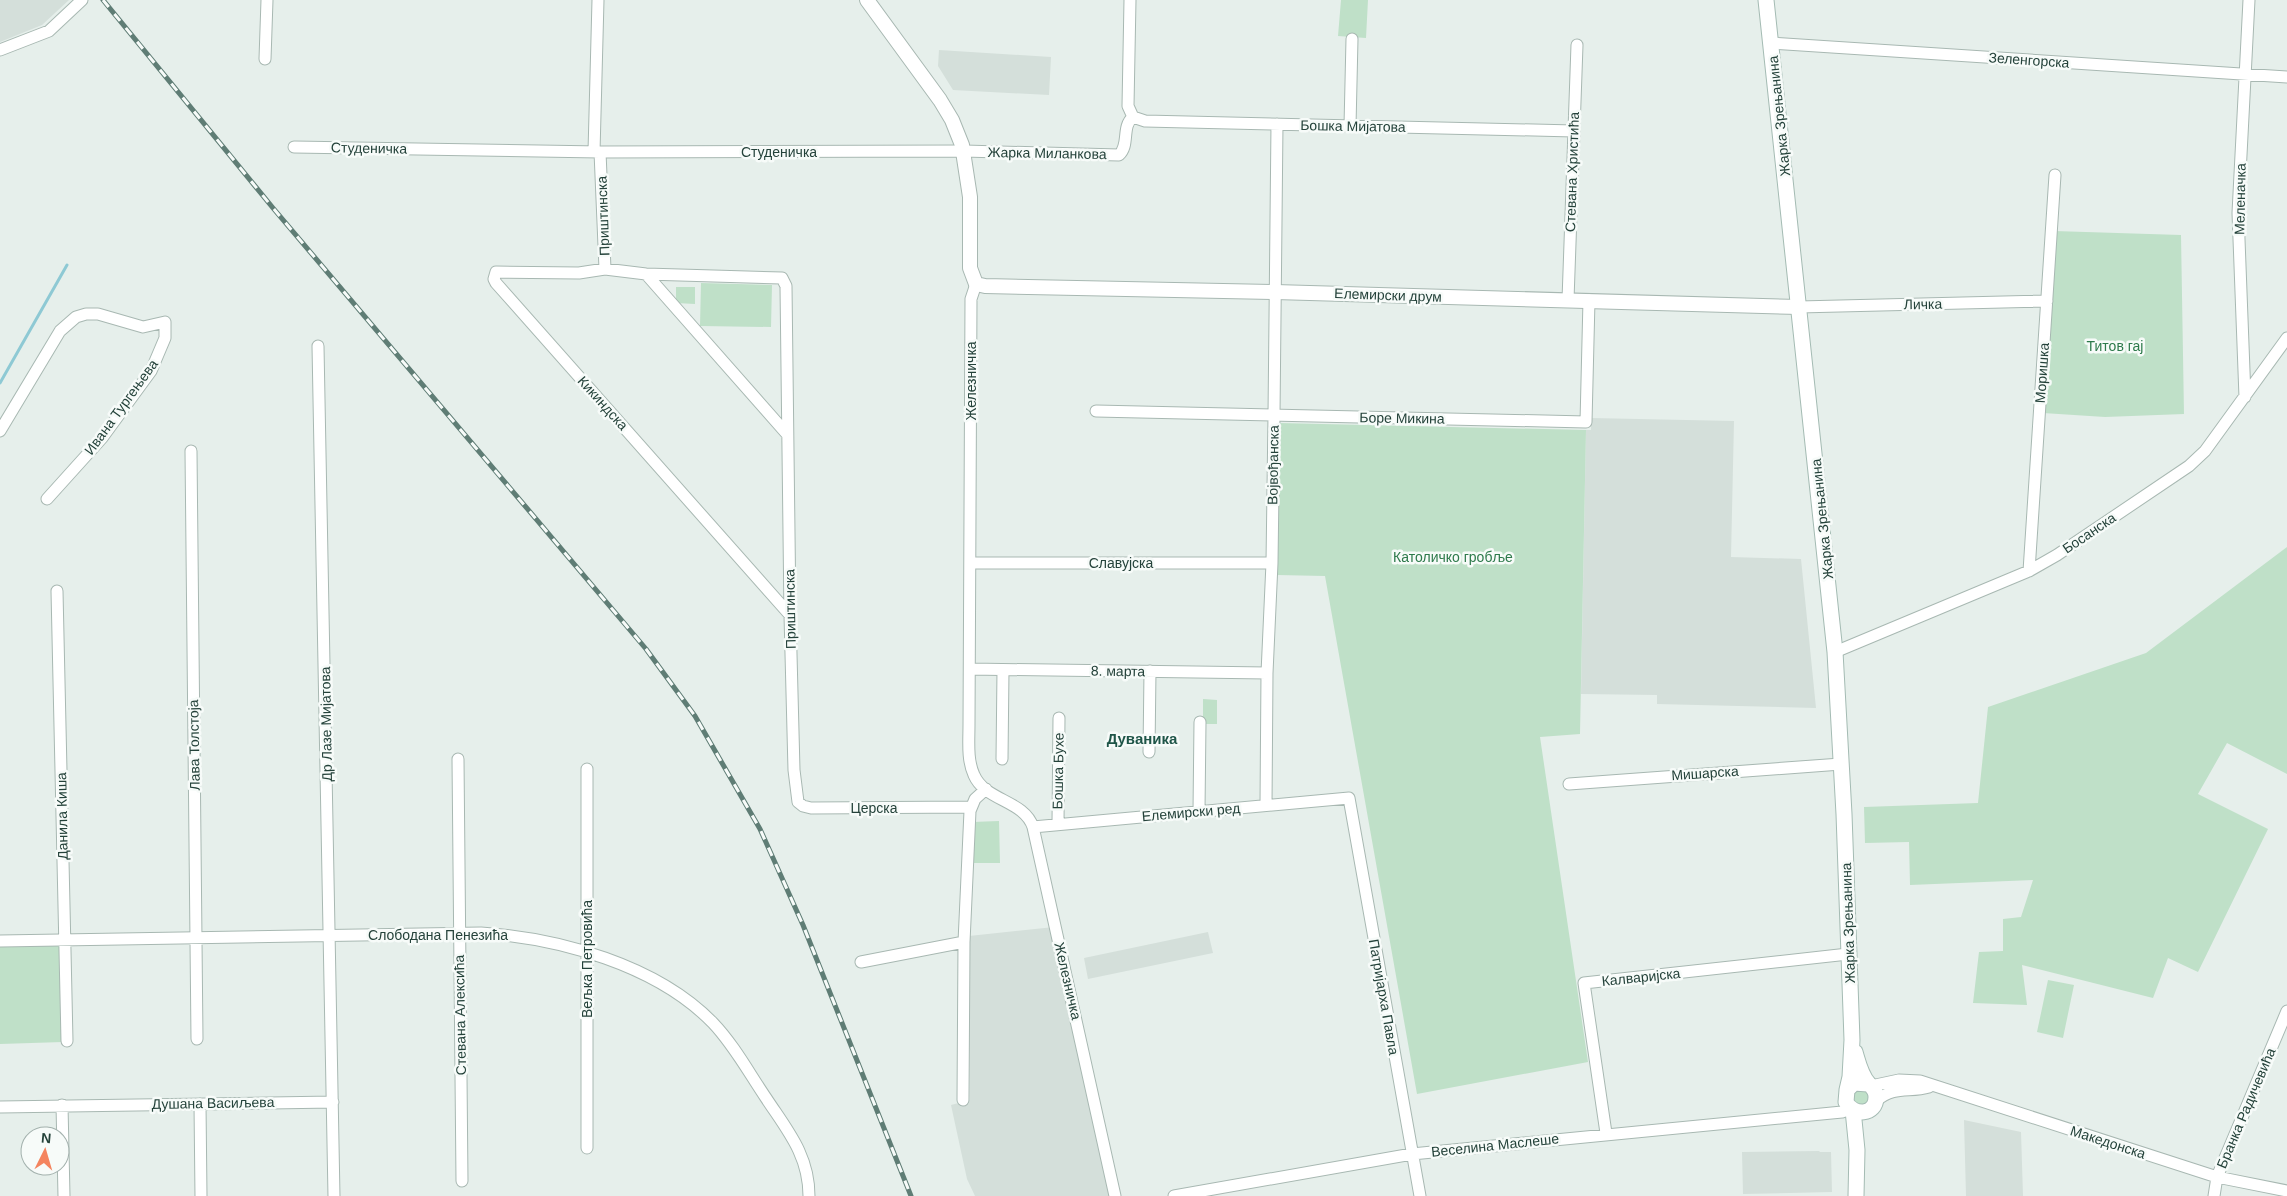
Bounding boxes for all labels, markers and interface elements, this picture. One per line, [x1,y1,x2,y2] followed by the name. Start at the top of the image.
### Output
[1988,49,2070,71] street label: Зеленгорска
[1765,55,1793,177] street label: Жарка Зрењанина
[1562,111,1582,232] street label: Стевана Христића
[1300,117,1406,135] street label: Бошка Мијатова
[331,139,407,157] street label: Студеничка
[741,144,817,160] street label: Студеничка
[987,144,1107,162] street label: Жарка Миланкова
[2231,163,2249,235] street label: Меленачка
[594,175,612,256] street label: Приштинска
[1334,285,1442,305] street label: Елемирски друм
[1904,296,1943,312] street label: Личка
[2087,338,2143,354] park label: Титов гај
[963,341,979,421] street label: Железничка
[2032,342,2052,404] street label: Моришка
[81,356,161,458] street label: Ивана Тургењева
[575,373,632,433] street label: Кикиндска
[1359,409,1445,427] street label: Боре Микина
[1264,425,1282,505] street label: Војвођанска
[1808,458,1836,580] street label: Жарка Зрењанина
[2059,509,2119,557] street label: Босанска
[1393,549,1513,565] park label: Католичко гробље
[1089,555,1153,571] street label: Славујска
[781,569,799,649] street label: Приштинска
[1091,663,1146,679] street label: 8. марта
[317,666,335,782] street label: Др Лазе Мијатова
[185,699,203,791] street label: Лава Толстоја
[1107,730,1178,747] district label: Дуваника
[1049,732,1067,810] street label: Бошка Бухе
[1671,763,1739,783] street label: Мишарска
[53,772,71,860] street label: Данила Киша
[850,800,898,816] street label: Церска
[1141,800,1241,824] street label: Елемирски ред
[1838,862,1858,984] street label: Жарка Зрењанина
[579,900,595,1018] street label: Вељка Петровића
[368,927,508,943] street label: Слободана Пенезића
[1366,938,1402,1056] street label: Патријарха Павла
[1051,941,1085,1022] street label: Железничка
[451,954,469,1075] street label: Стевана Алексића
[1601,965,1681,989] street label: Калваријска
[2213,1045,2279,1171] street label: Бранка Радичевића
[152,1094,275,1112] street label: Душана Васиљева
[2068,1122,2148,1162] street label: Македонска
[20,1126,70,1176] north arrow
[40,1130,52,1146] text: N
[1430,1130,1560,1160] street label: Веселина Маслеше

